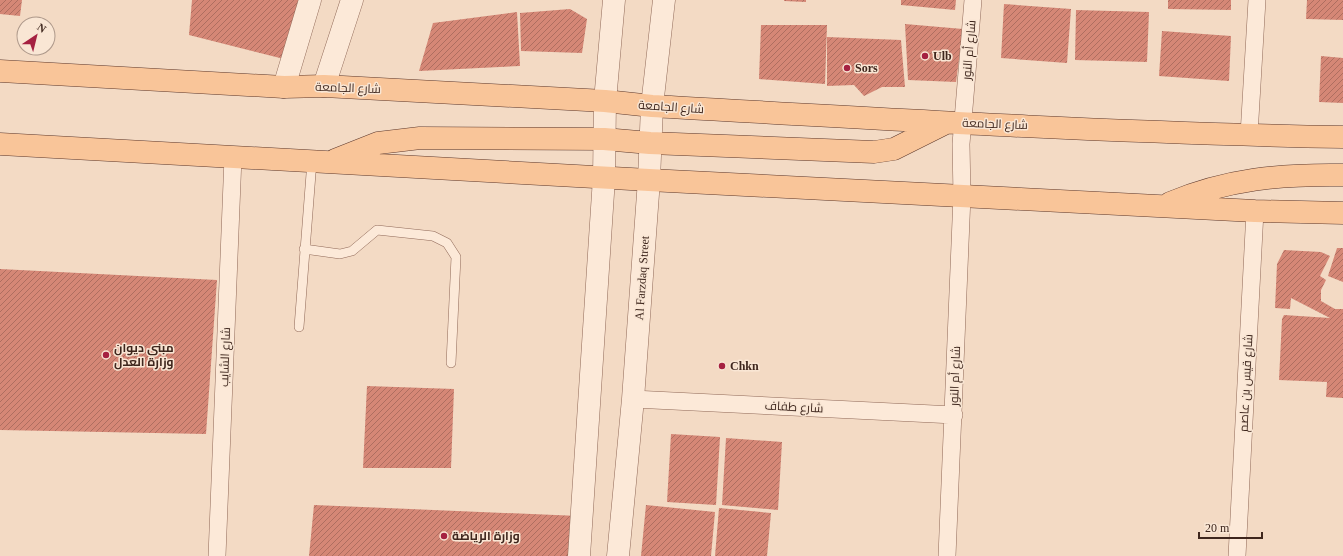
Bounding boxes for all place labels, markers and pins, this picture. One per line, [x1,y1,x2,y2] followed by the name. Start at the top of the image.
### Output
[933,49,952,63] place label: Ulb
[920,51,930,61] marker: Ulb
[855,61,878,75] place label: Sors
[842,63,852,73] marker: Sors
[114,341,174,370] place label: مبنى ديوان وزارة العدل
[101,350,111,360] marker: مبنى ديوان وزارة العدل
[730,359,759,373] place label: Chkn
[717,361,727,371] marker: Chkn
[452,529,520,544] place label: وزارة الرياضة
[439,531,449,541] marker: وزارة الرياضة

